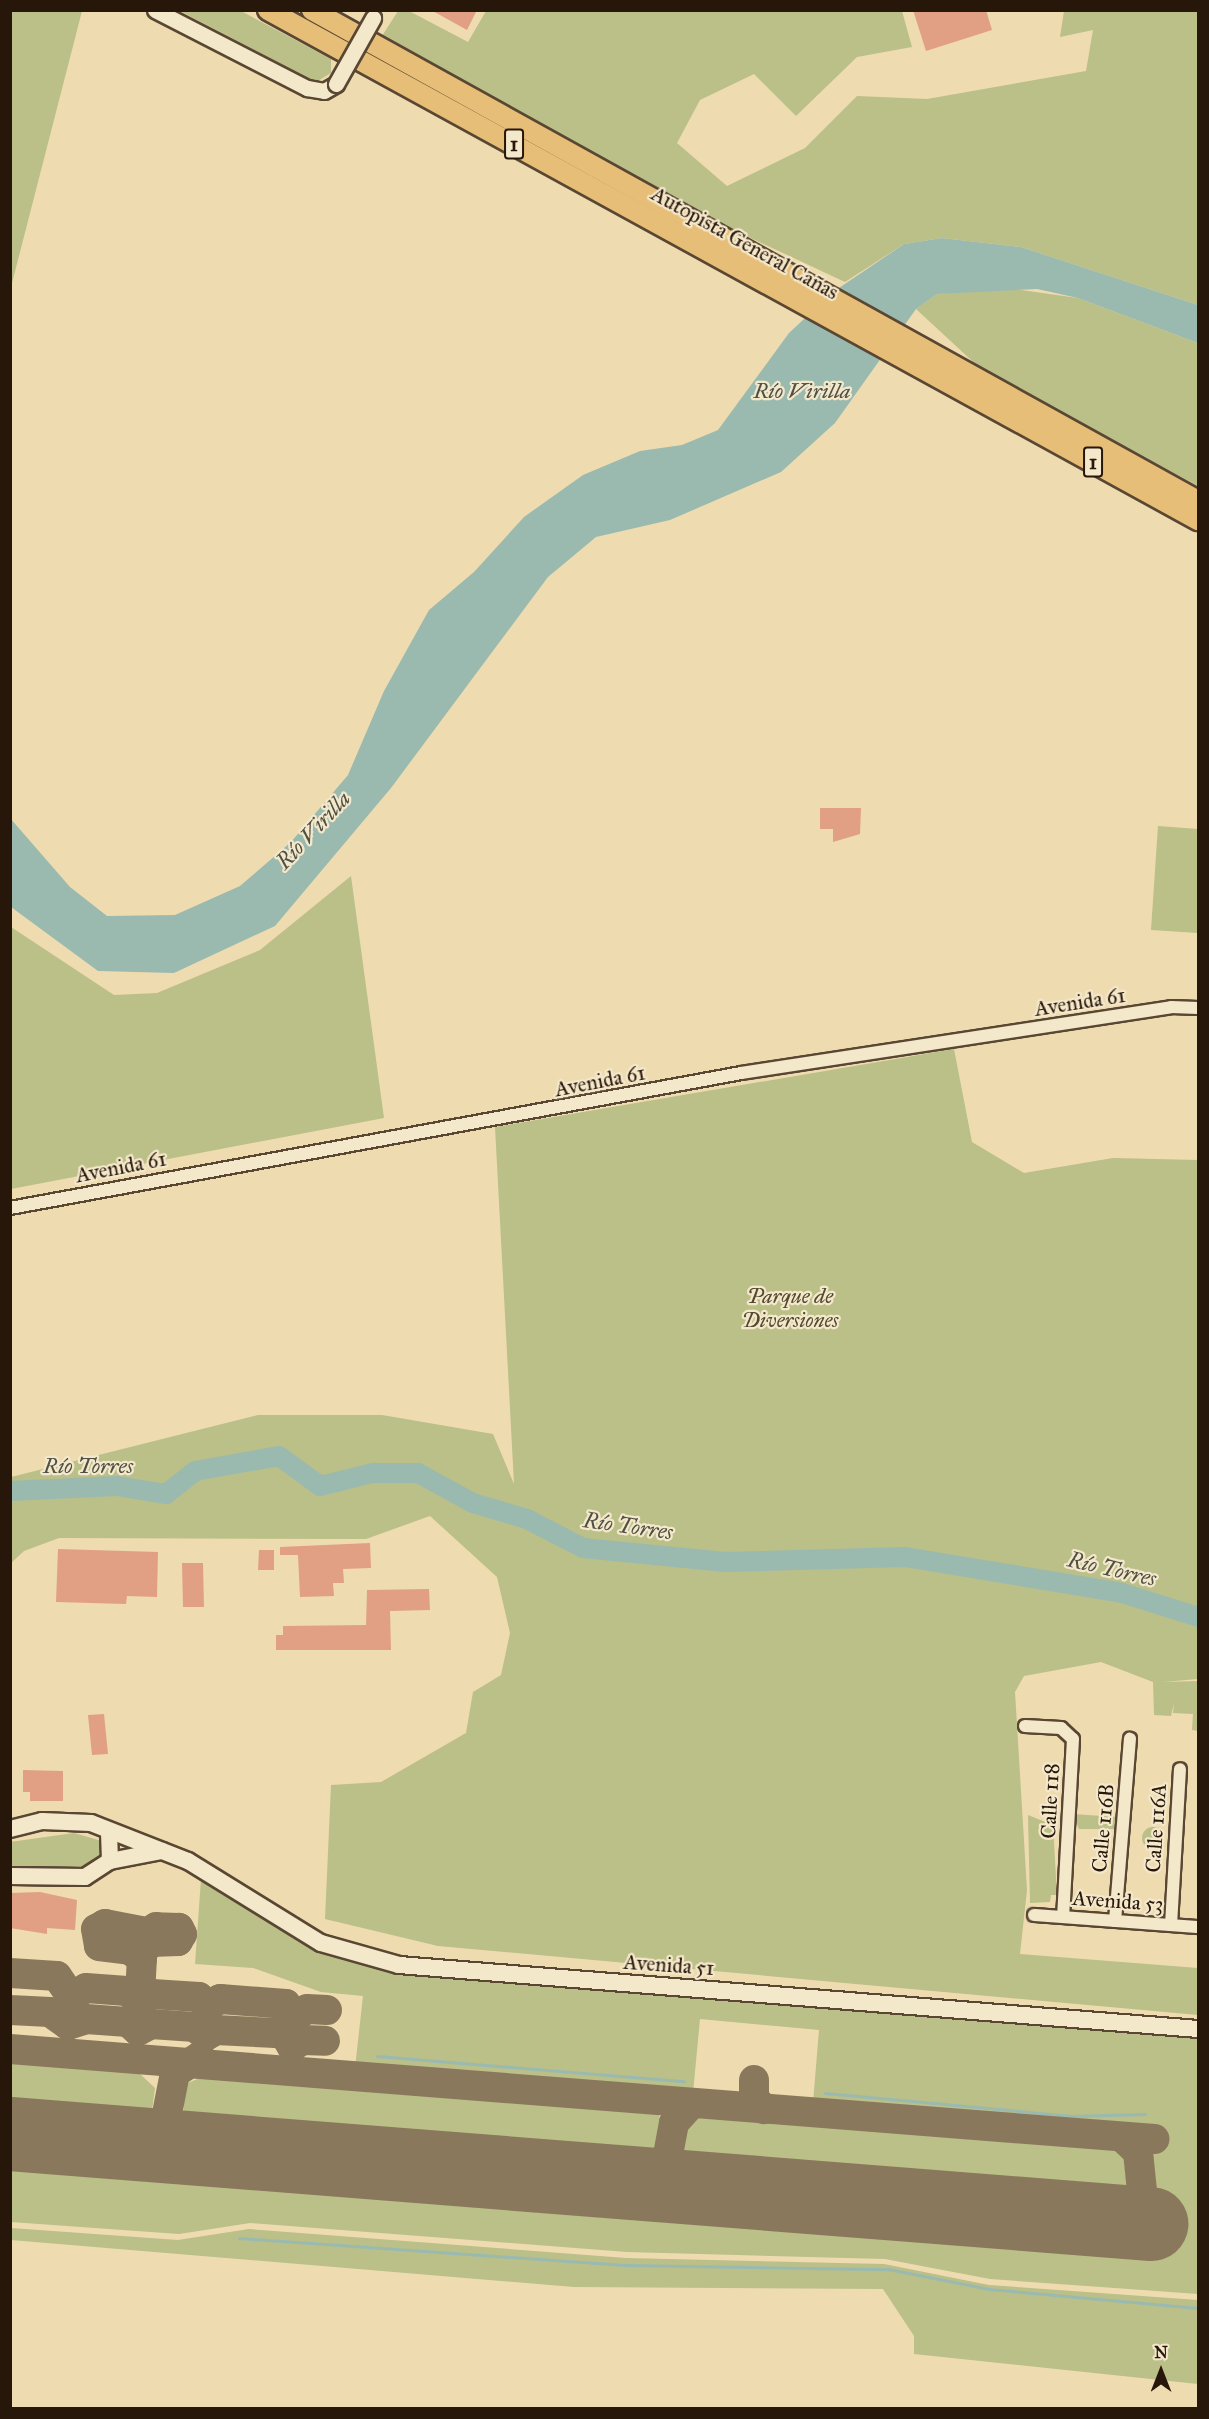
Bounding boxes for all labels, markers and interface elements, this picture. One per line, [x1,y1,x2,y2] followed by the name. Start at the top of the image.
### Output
[504,127,524,161] road number: 1
[647,181,843,305] street label: Autopista General Cañas
[753,378,851,404] water label: Río Virilla
[1082,445,1104,479] road number: 1
[270,785,356,875] water label: Río Virilla
[1033,982,1127,1022] street label: Avenida 61
[553,1060,647,1102] street label: Avenida 61
[74,1146,168,1188] street label: Avenida 61
[742,1283,838,1333] park label: Parque de Diversiones
[43,1453,133,1479] water label: Río Torres
[582,1507,674,1545] water label: Río Torres
[1065,1546,1159,1592] water label: Río Torres
[1035,1763,1065,1839] street label: Calle 118
[1087,1783,1119,1873] street label: Calle 116B
[1140,1783,1172,1873] street label: Calle 116A
[1072,1885,1164,1917] street label: Avenida 53
[623,1949,715,1981] street label: Avenida 51
[1131,2341,1191,2401] north arrow
[1154,2343,1168,2362] text: N

